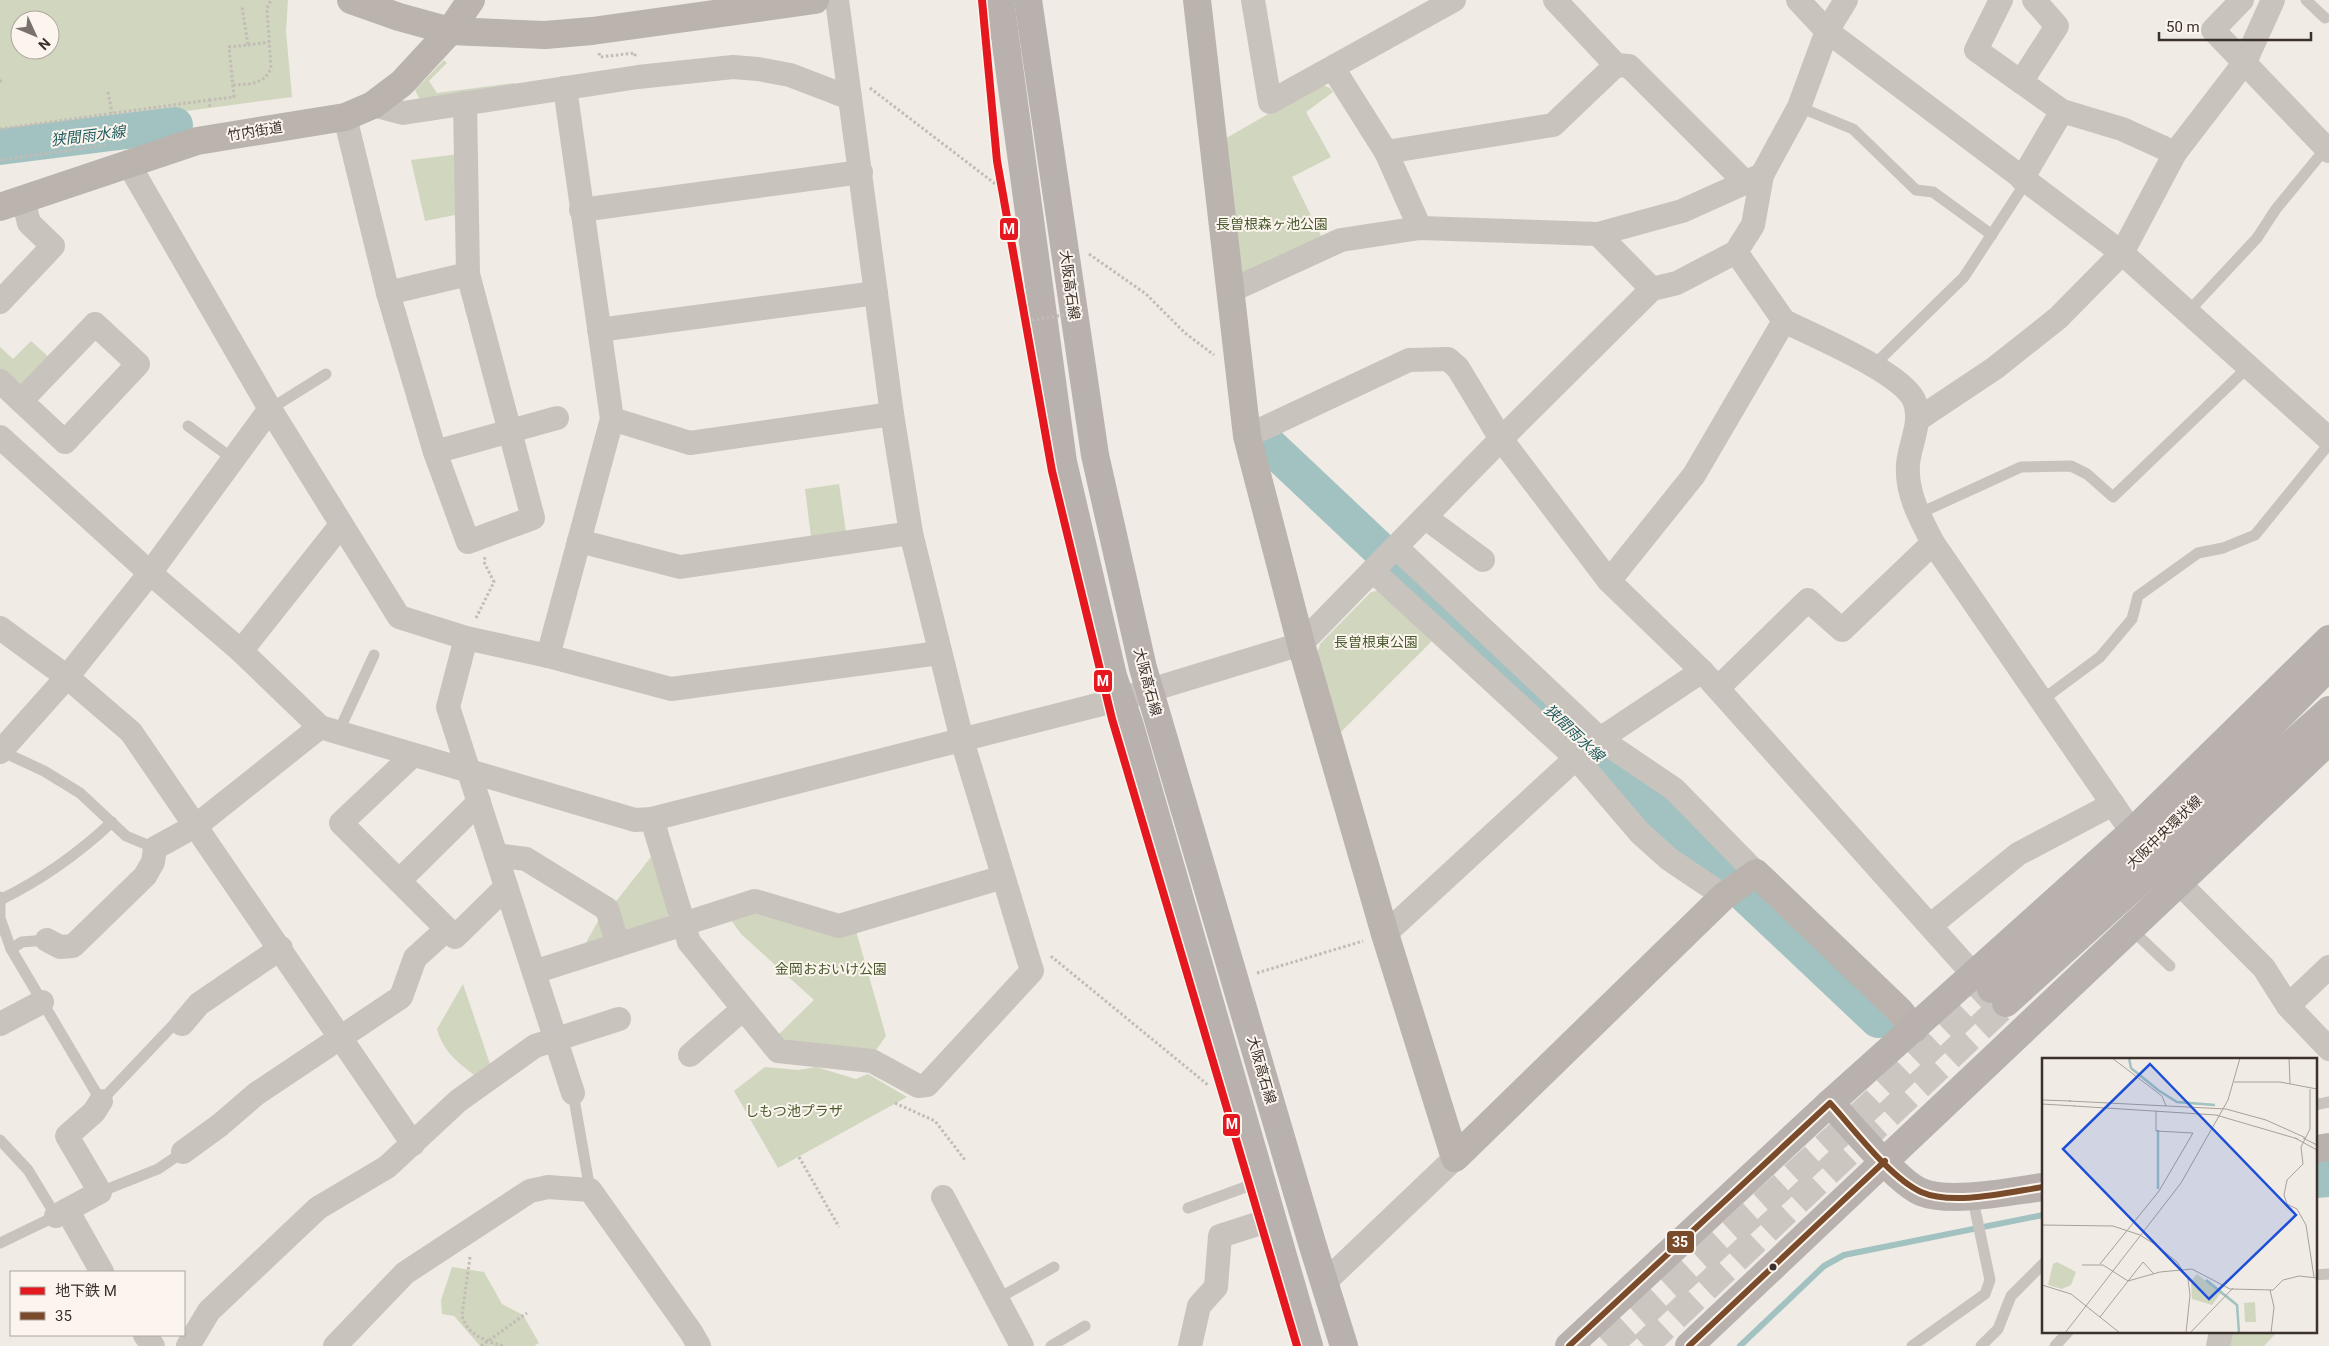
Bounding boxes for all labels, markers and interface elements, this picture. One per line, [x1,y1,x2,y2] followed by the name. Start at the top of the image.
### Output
[10,10,60,60] north arrow
[2159,10,2312,42] scale bar
[2166,18,2200,36] text: 50 m
[35,35,54,53] text: N
[226,119,284,143] street label: 竹内街道
[50,122,128,150] water label: 狭間雨水線
[1216,216,1328,232] park label: 長曽根森ヶ池公園
[999,217,1019,241] line badge: M
[1003,221,1015,237] text: M
[1057,249,1083,321] street label: 大阪高石線
[1334,634,1418,650] park label: 長曽根東公園
[1131,646,1165,718] street label: 大阪高石線
[1093,669,1113,693] line badge: M
[1097,673,1109,689] text: M
[1540,701,1609,767] water label: 狭間雨水線
[2123,792,2205,872] street label: 大阪中央環状線
[775,961,887,977] park label: 金岡おおいけ公園
[1245,1034,1279,1106] street label: 大阪高石線
[2042,1058,2316,1334] inset map
[745,1103,843,1119] park label: しもつ池プラザ
[1222,1113,1241,1137] line badge: M
[1226,1116,1238,1132] text: M
[1666,1230,1695,1254] line badge: 35
[1672,1234,1688,1250] text: 35
[1768,1262,1778,1272] unlabelled marker
[10,1271,185,1336] legend
[55,1282,117,1300] text: 地下鉄 M
[55,1307,72,1325] text: 35

